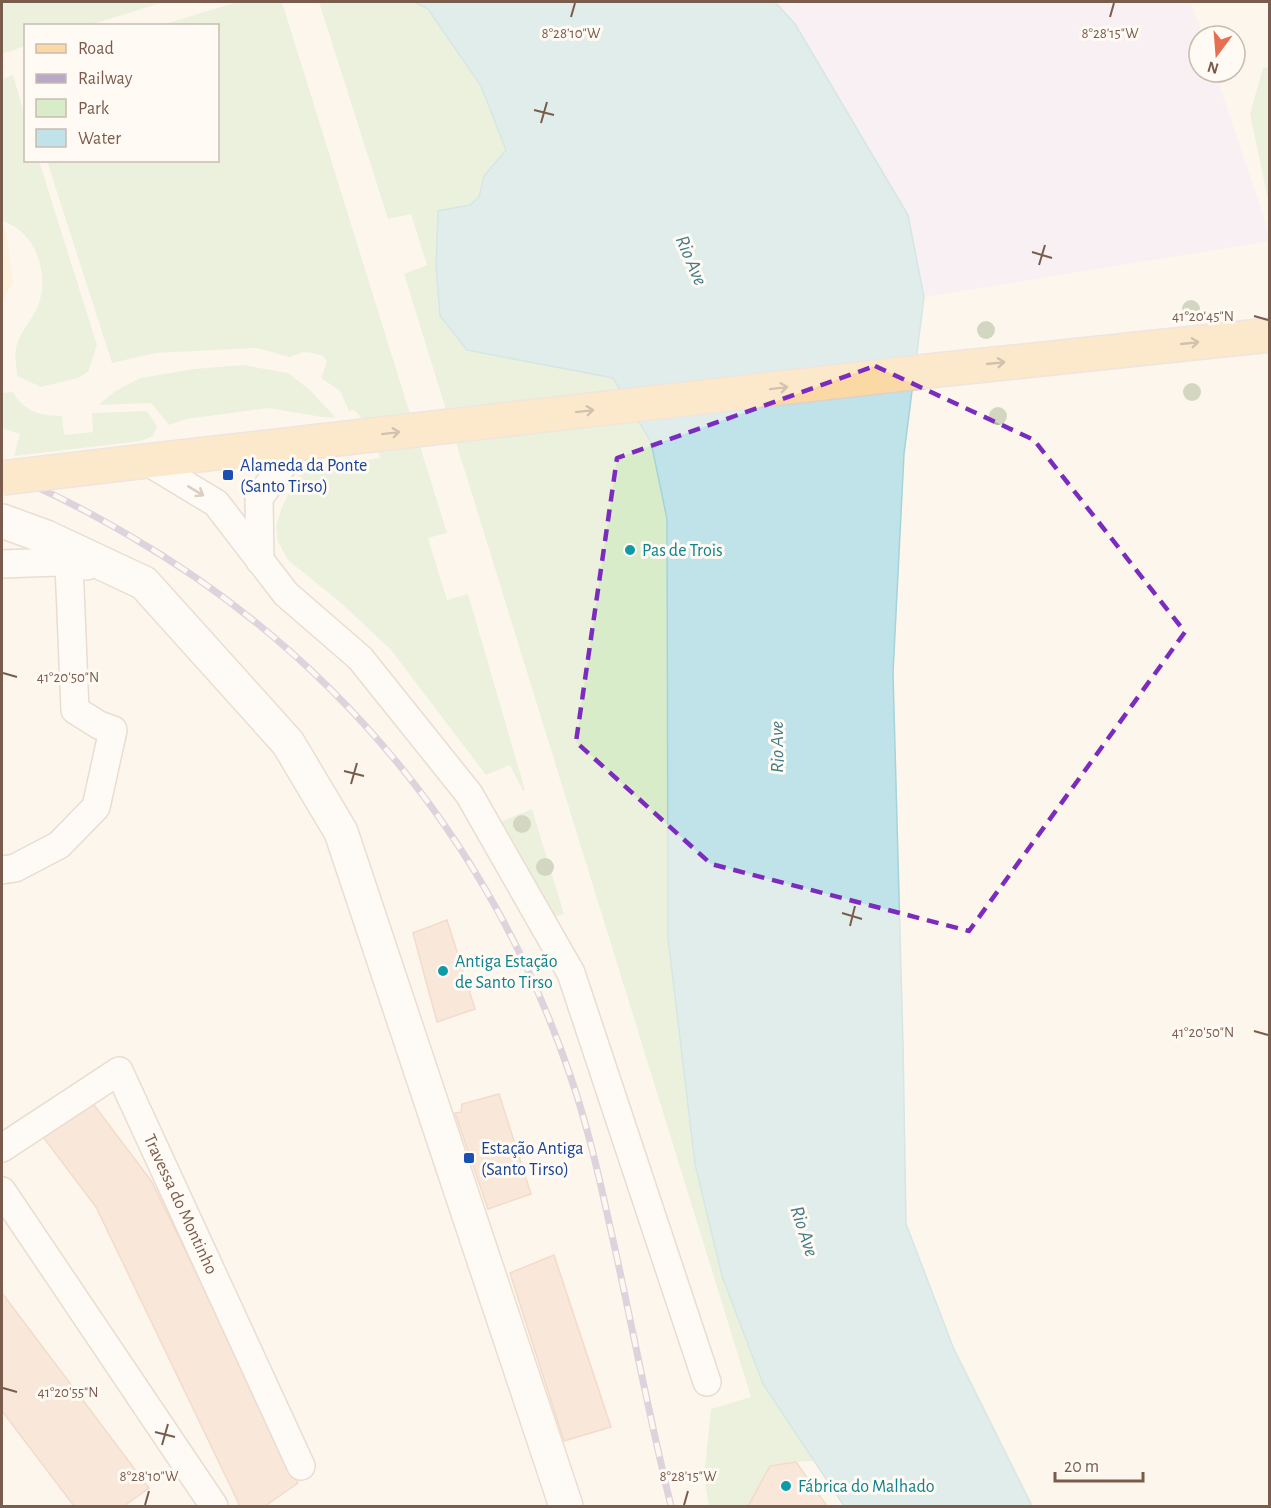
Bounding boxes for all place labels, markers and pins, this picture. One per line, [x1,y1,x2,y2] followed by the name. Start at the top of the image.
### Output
[240,457,367,496] place label: Alameda da Ponte (Santo Tirso)
[221,468,235,482] marker: Alameda da Ponte (Santo Tirso)
[642,542,723,560] place label: Pas de Trois
[623,543,637,557] marker: Pas de Trois
[455,953,558,992] place label: Antiga Estação de Santo Tirso
[436,964,450,978] marker: Antiga Estação de Santo Tirso
[481,1140,584,1179] place label: Estação Antiga (Santo Tirso)
[462,1151,476,1165] marker: Estação Antiga (Santo Tirso)
[798,1478,935,1496] place label: Fábrica do Malhado
[779,1479,793,1493] marker: Fábrica do Malhado

